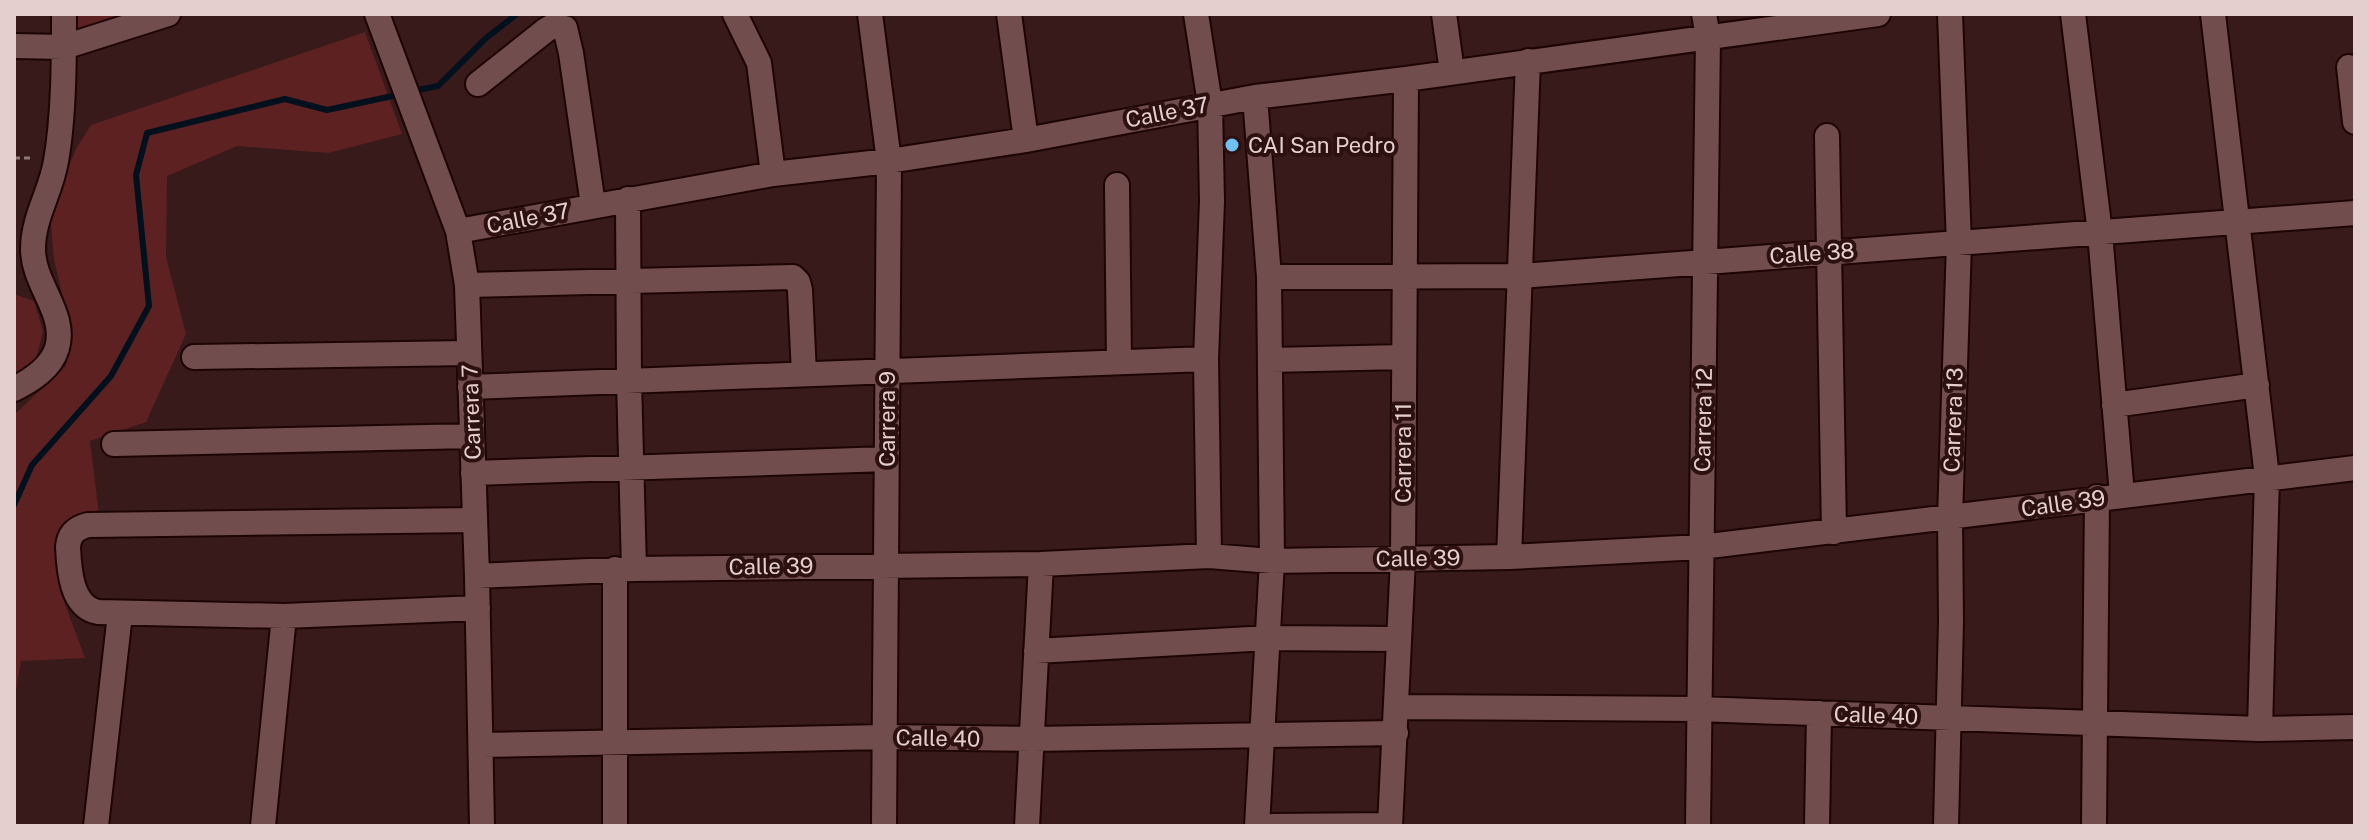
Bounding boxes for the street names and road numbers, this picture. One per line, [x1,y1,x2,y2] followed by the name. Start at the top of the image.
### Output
[1123,91,1211,133] street label: Calle 37
[484,197,572,239] street label: Calle 37
[1769,237,1855,269] street label: Calle 38
[456,364,486,460] street label: Carrera 7
[1938,367,1968,473] street label: Carrera 13
[1689,368,1717,472] street label: Carrera 12
[874,371,900,467] street label: Carrera 9
[1390,403,1416,503] street label: Carrera 11
[2019,484,2107,522] street label: Calle 39
[1375,544,1461,572] street label: Calle 39
[728,552,814,580] street label: Calle 39
[1833,701,1919,729] street label: Calle 40
[895,724,981,752] street label: Calle 40

